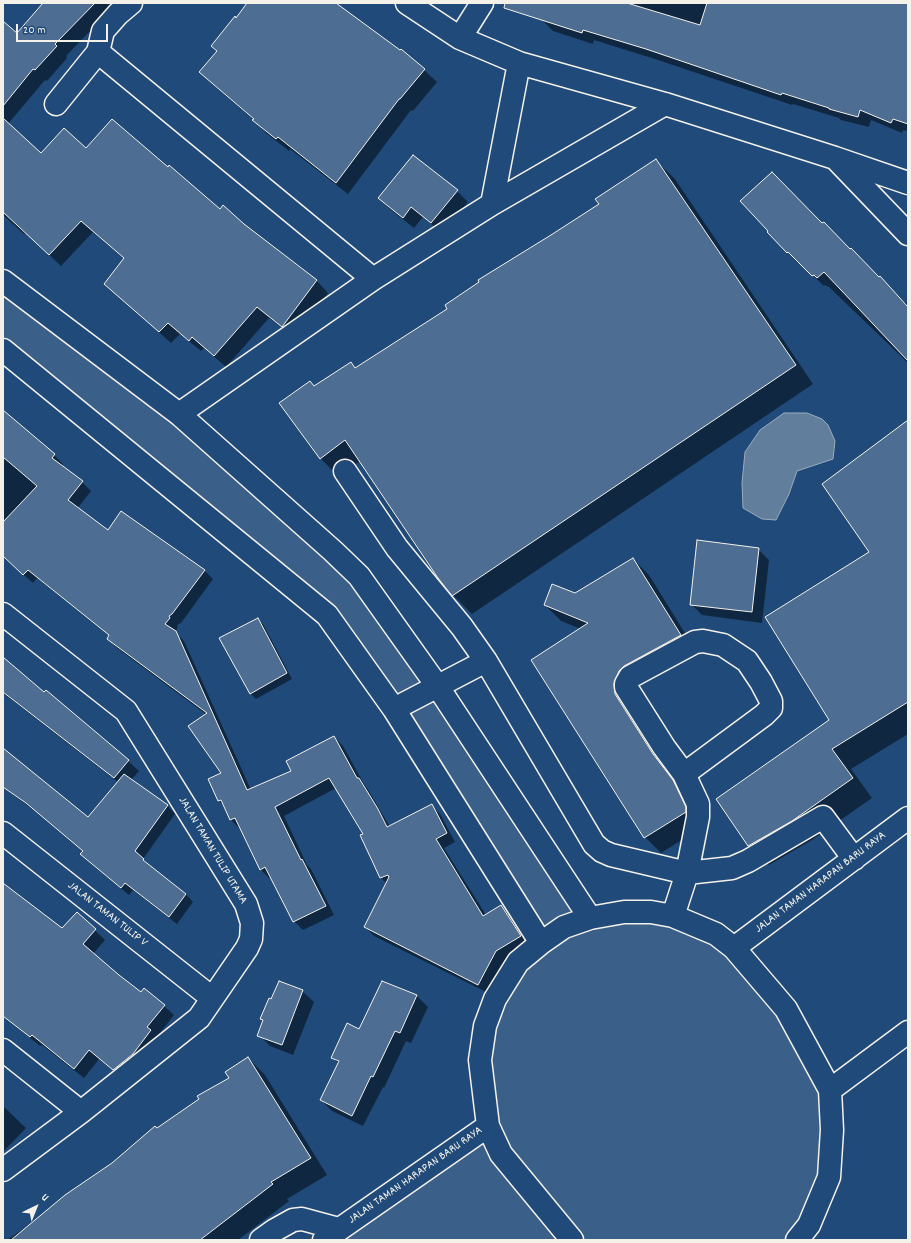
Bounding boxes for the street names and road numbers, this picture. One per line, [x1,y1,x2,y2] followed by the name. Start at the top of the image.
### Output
[174,795,250,907] street label: JALAN TAMAN TULIP UTAMA
[753,829,889,937] street label: JALAN TAMAN HARAPAN BARU RAYA
[64,879,150,951] street label: JALAN TAMAN TULIP V
[346,1124,486,1228] street label: JALAN TAMAN HARAPAN BARU RAYA

